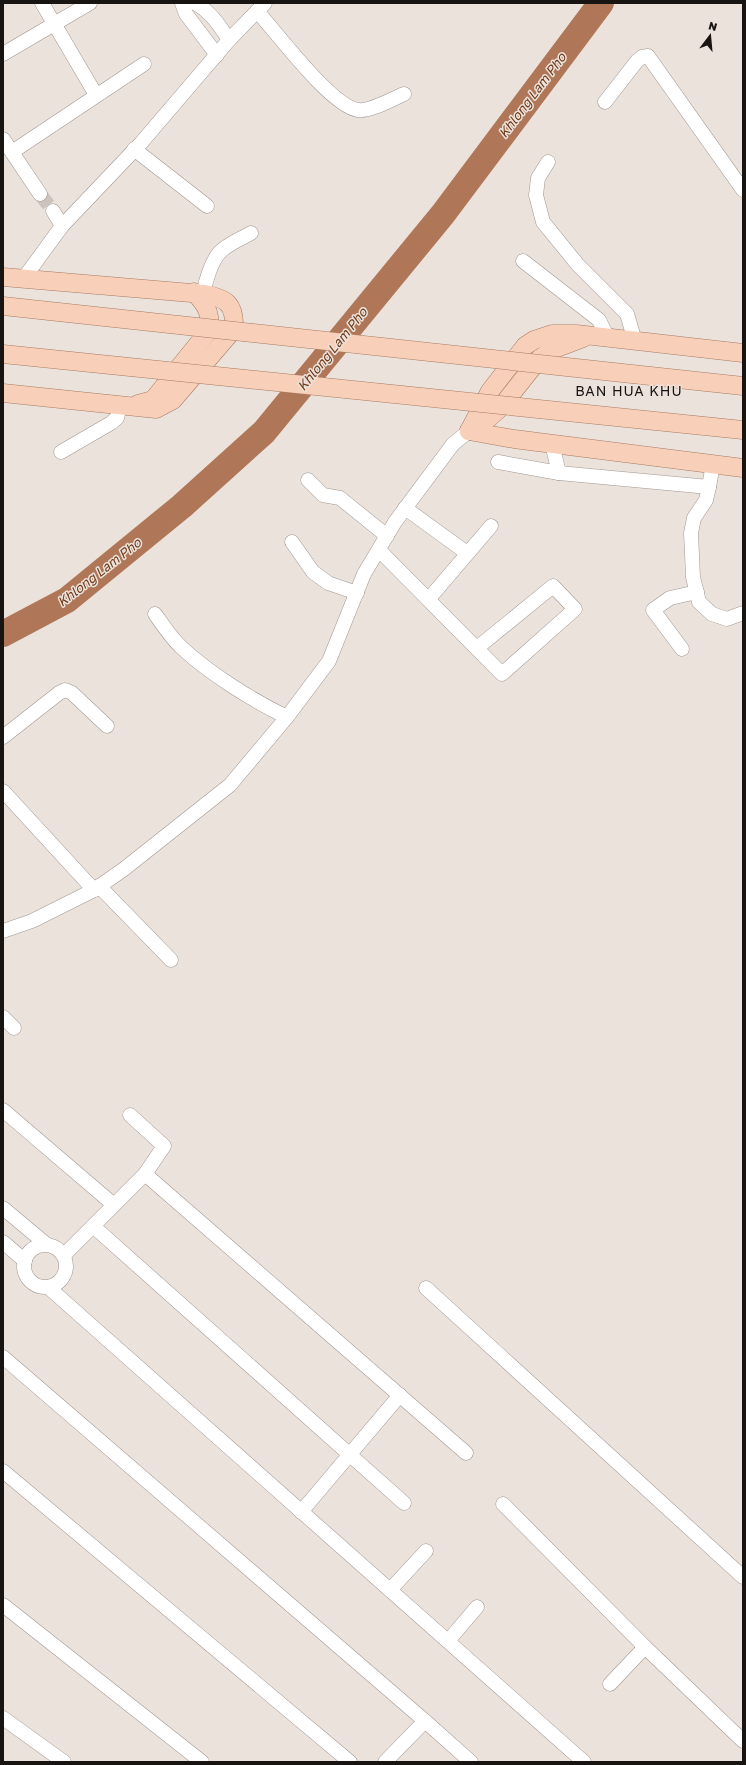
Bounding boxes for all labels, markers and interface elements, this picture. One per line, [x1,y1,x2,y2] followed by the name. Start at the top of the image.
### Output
[690,16,730,56] north arrow
[707,19,719,33] text: N
[495,49,570,141] water label: Khlong Lam Pho
[294,303,371,394] water label: Khlong Lam Pho
[575,382,683,399] district label: BAN HUA KHU
[54,534,145,610] water label: Khlong Lam Pho

